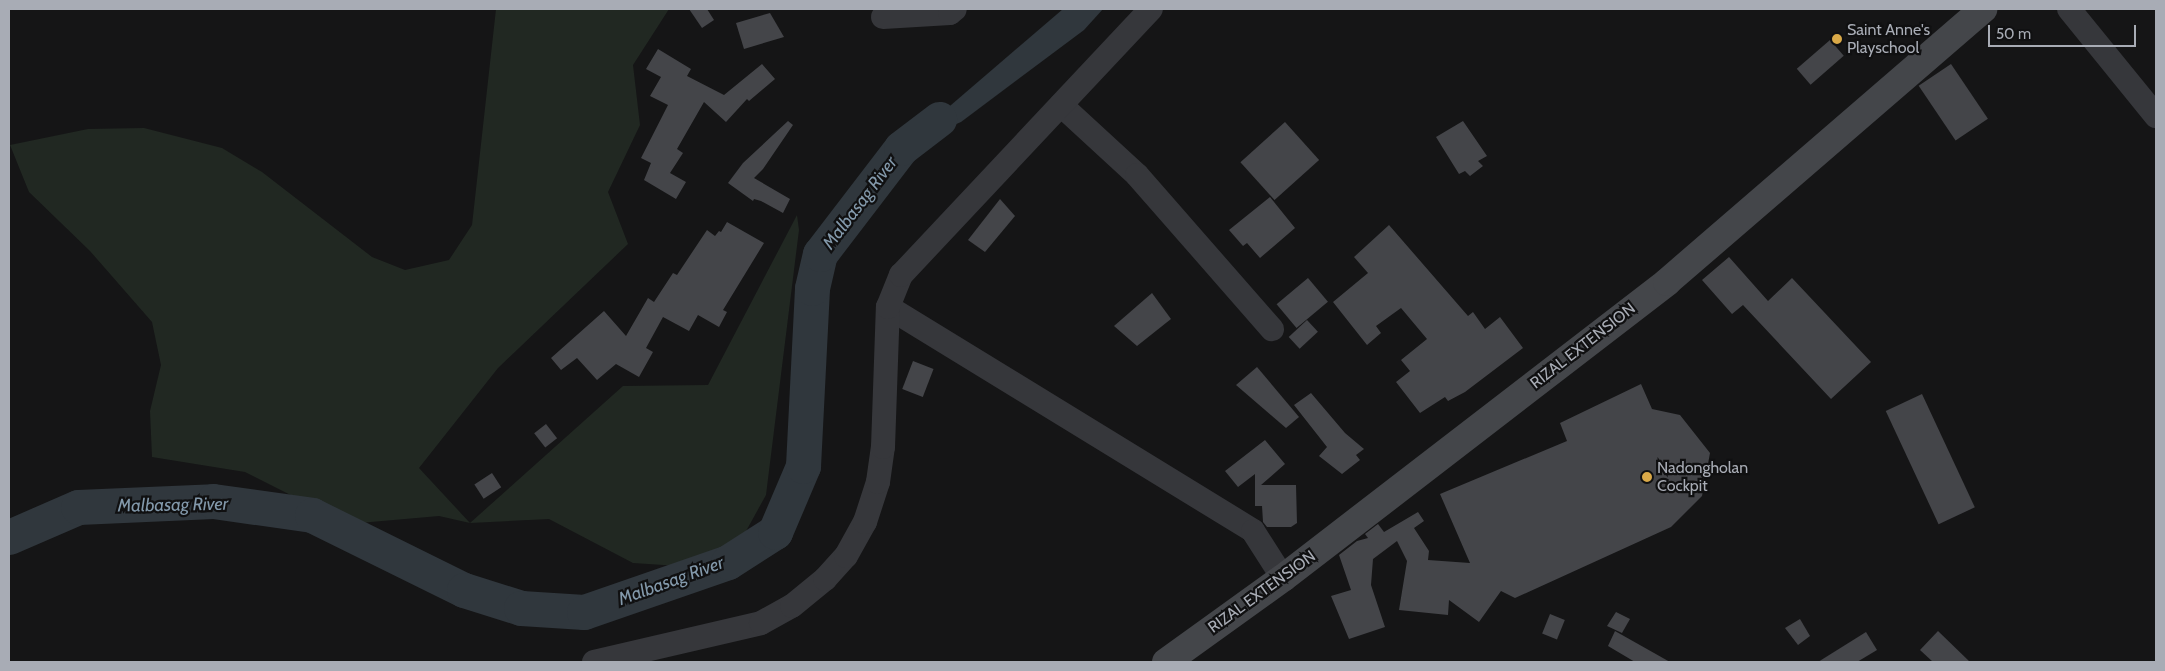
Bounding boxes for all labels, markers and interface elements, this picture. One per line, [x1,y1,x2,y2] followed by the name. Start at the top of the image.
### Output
[1990,15,2138,47] scale bar
[1847,20,1930,58] place label: Saint Anne's Playschool
[1996,25,2031,43] text: 50 m
[1831,33,1843,45] marker: Saint Anne's Playschool
[818,152,902,254] water label: Malbasag River
[1527,299,1639,393] street label: RIZAL EXTENSION
[1657,458,1748,496] place label: Nadongholan Cockpit
[1641,471,1653,483] marker: Nadongholan Cockpit
[118,493,228,517] water label: Malbasag River
[1205,547,1319,637] street label: RIZAL EXTENSION
[615,552,727,610] water label: Malbasag River

